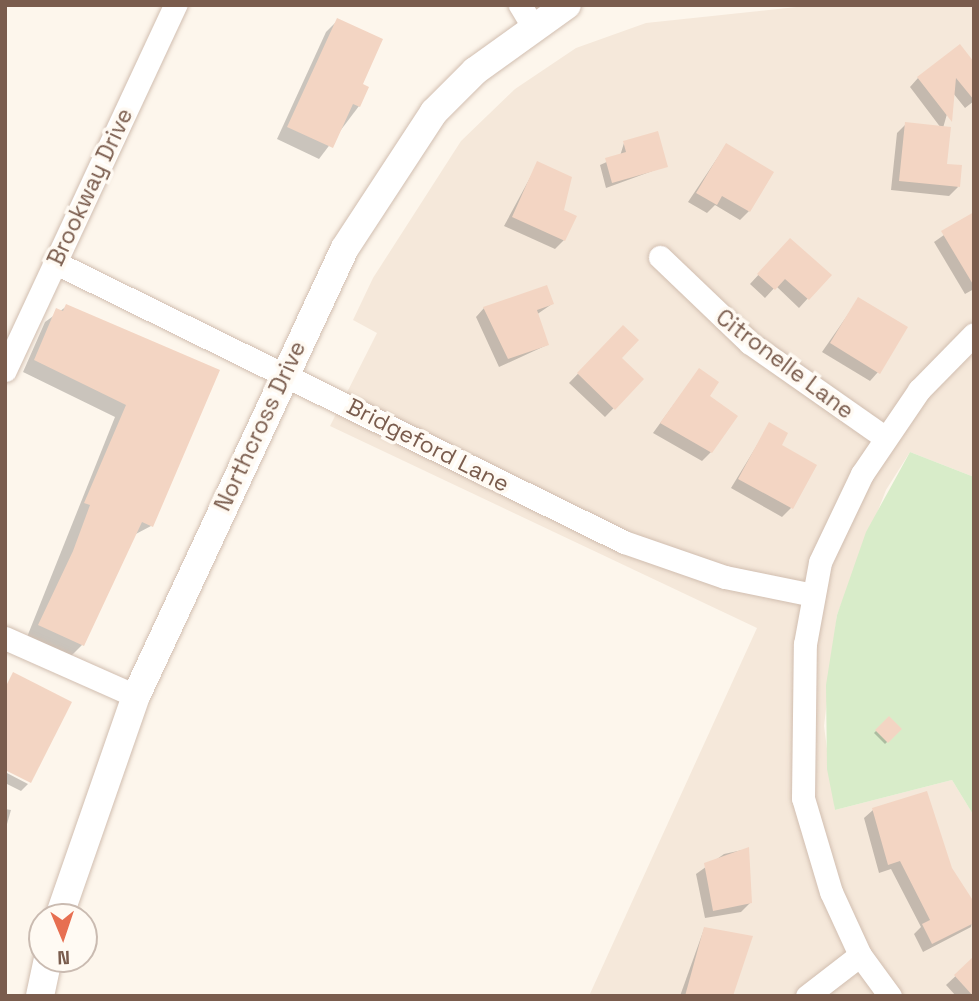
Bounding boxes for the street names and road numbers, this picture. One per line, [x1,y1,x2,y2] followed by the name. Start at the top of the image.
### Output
[41,104,139,270] street label: Brookway Drive
[711,303,859,425] street label: Citronelle Lane
[209,337,311,515] street label: Northcross Drive
[342,392,514,498] street label: Bridgeford Lane

